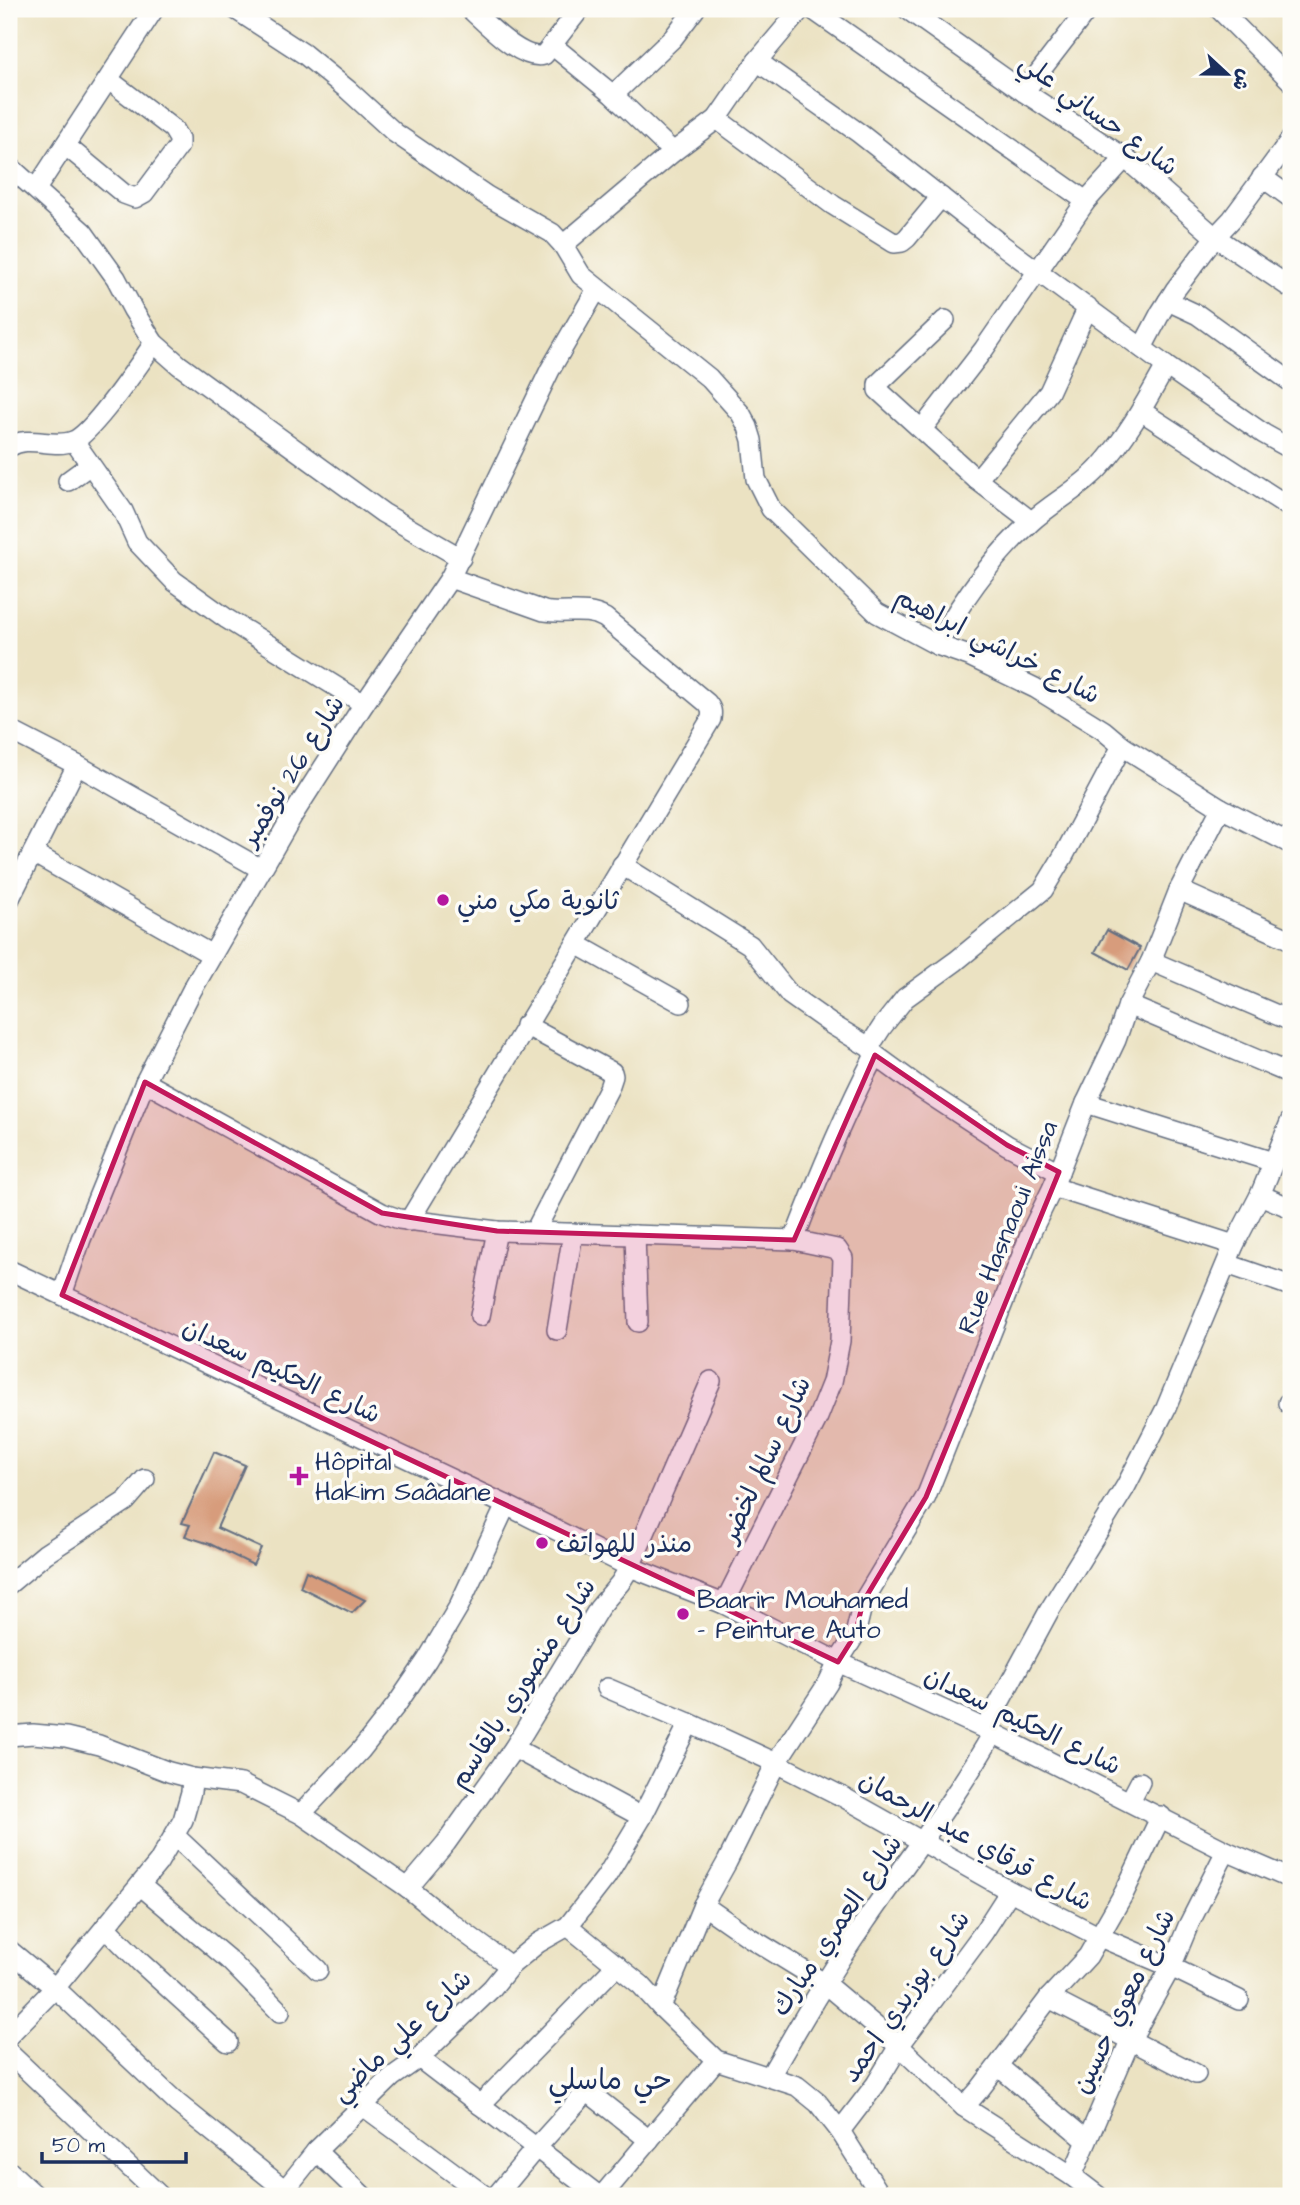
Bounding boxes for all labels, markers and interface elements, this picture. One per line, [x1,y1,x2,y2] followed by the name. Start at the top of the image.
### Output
[1192,38,1262,108] north arrow
[1009,45,1185,188] street label: شارع حساني علي
[1225,65,1258,95] text: ش
[887,579,1106,717] street label: شارع خراشي ابراهيم
[231,688,354,855] street label: شارع 26 نوفمبر
[457,883,620,923] place label: ثانوية مكي مني
[435,892,451,908] marker: ثانوية مكي مني
[949,1116,1067,1339] street label: Rue Hasnaoui Aissa
[176,1309,387,1434] street label: شارع الحكيم سعدان
[711,1370,821,1551] street label: شارع سالم لخضر
[315,1444,491,1510] place label: Hôpital Hakim Saâdane
[289,1466,309,1486] marker: Hôpital Hakim Saâdane
[556,1526,692,1562] place label: منذر للهواتف
[534,1535,550,1551] marker: منذر للهواتف
[441,1571,605,1797] street label: شارع منصوري بالقاسم
[697,1582,908,1648] place label: Baarir Mouhamed - Peinture Auto
[675,1606,691,1622] marker: Baarir Mouhamed - Peinture Auto
[918,1658,1127,1785] street label: شارع الحكيم سعدان
[852,1762,1099,1920] street label: شارع قرقاي عبد الرحمان
[763,1828,911,2023] street label: شارع العمري مبارك
[833,1903,979,2090] street label: شارع بوزيدي احمد
[1064,1903,1184,2100] street label: شارع معوي حسين
[324,1961,483,2113] street label: شارع علي ماضي
[548,2061,672,2104] district label: حي ماسلي
[42,2121,186,2165] scale bar
[52,2131,106,2160] text: 50 m

